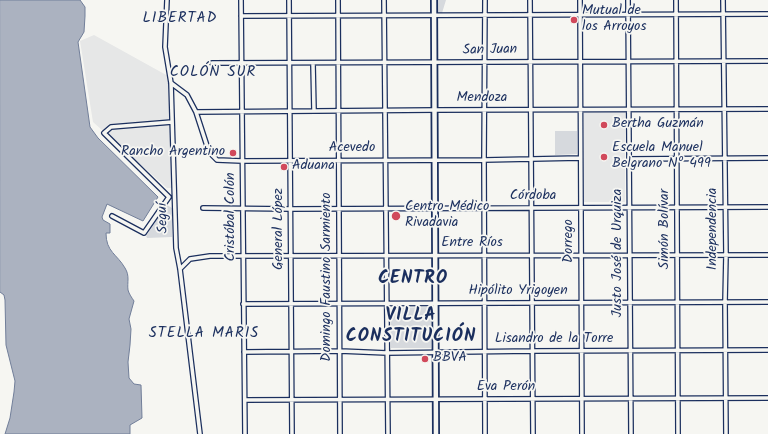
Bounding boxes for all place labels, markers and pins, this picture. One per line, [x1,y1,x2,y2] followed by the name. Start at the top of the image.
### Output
[582,4,646,36] place label: Mutual de los Arroyos
[569,15,579,25] marker: Mutual de los Arroyos
[612,117,704,133] place label: Bertha Guzmán
[599,120,609,130] marker: Bertha Guzmán
[612,141,711,174] place label: Escuela Manuel Belgrano Nº 499
[121,145,225,161] place label: Rancho Argentino
[228,148,238,158] marker: Rancho Argentino
[599,152,609,162] marker: Escuela Manuel Belgrano Nº 499
[292,159,335,175] place label: Aduana
[279,162,289,172] marker: Aduana
[405,200,489,232] place label: Centro Médico Rivadavia
[390,210,402,222] marker: Centro Médico Rivadavia
[433,351,467,367] place label: BBVA
[420,354,430,364] marker: BBVA

